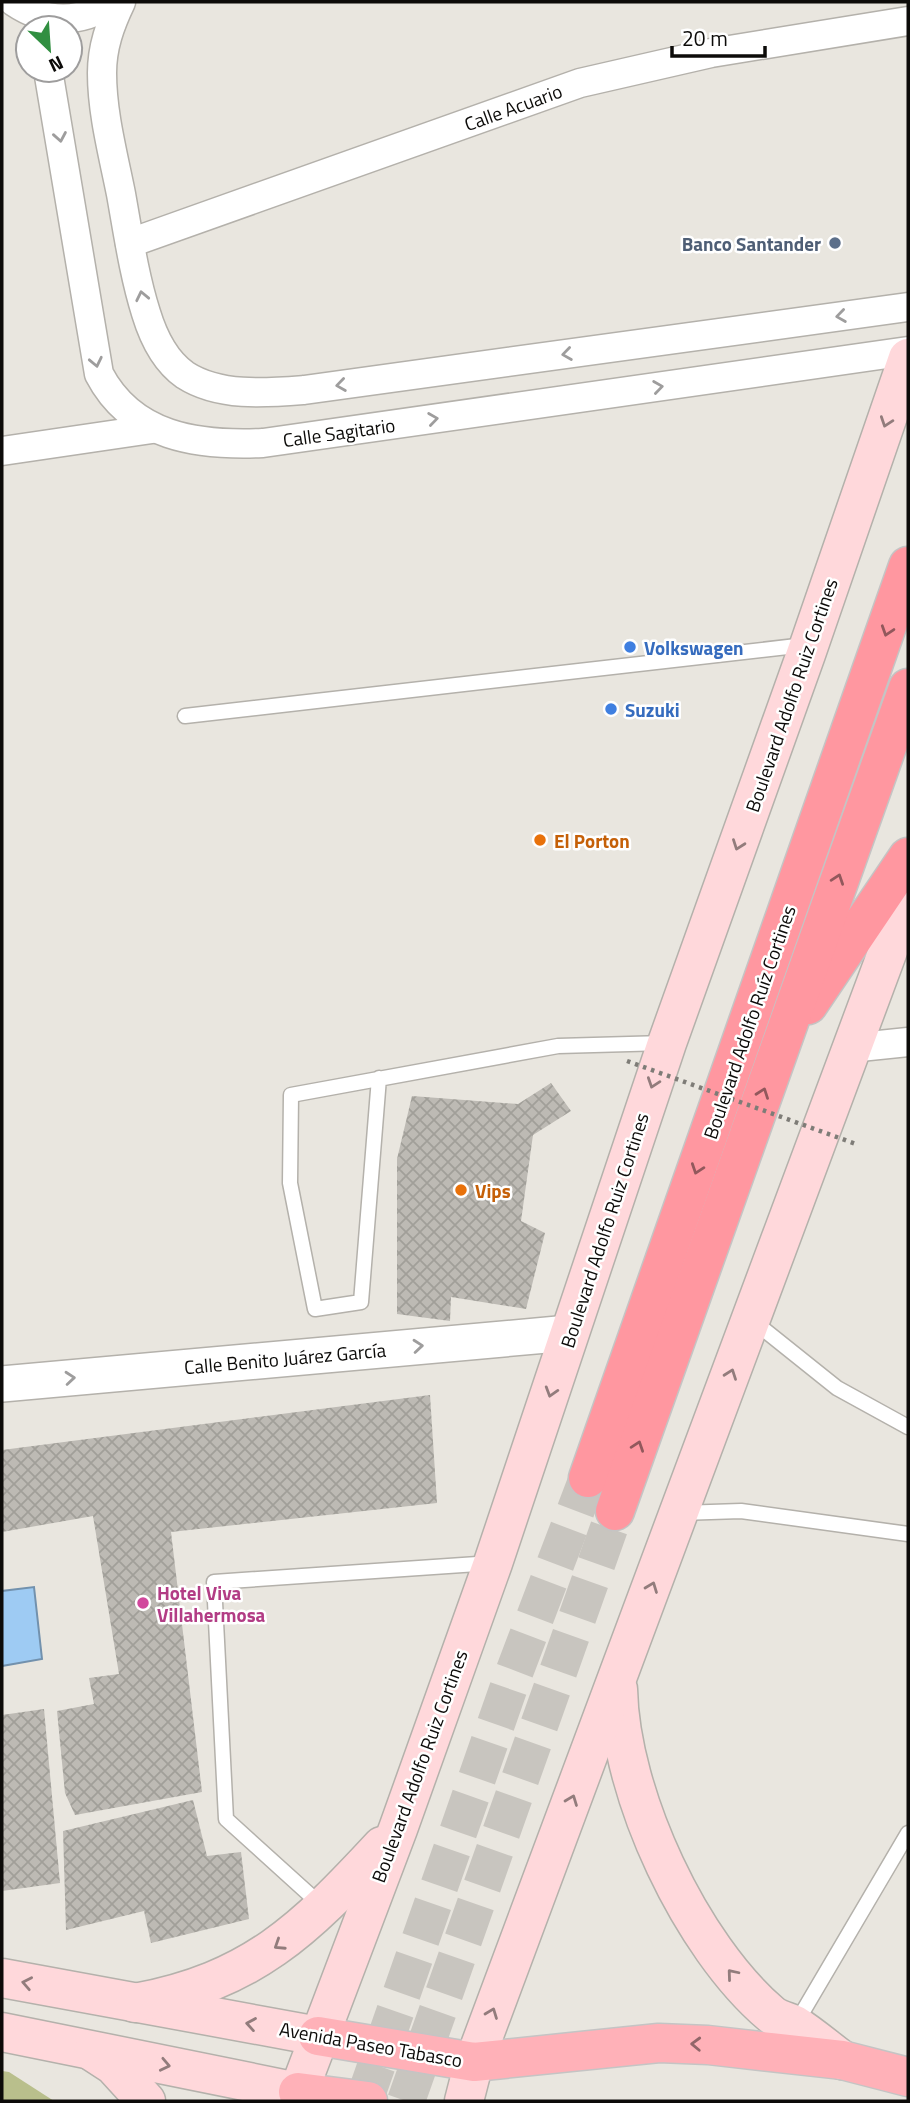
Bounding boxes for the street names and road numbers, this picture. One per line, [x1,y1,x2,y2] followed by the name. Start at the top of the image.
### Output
[460,76,566,138] street label: Calle Acuario
[281,410,397,454] street label: Calle Sagitario
[737,574,845,816] street label: Boulevard Adolfo Ruiz Cortines
[695,901,803,1143] street label: Boulevard Adolfo Ruíz Cortines
[552,1109,656,1351] street label: Boulevard Adolfo Ruiz Cortines
[183,1335,388,1381] street label: Calle Benito Juárez García
[363,1645,475,1886] street label: Boulevard Adolfo Ruiz Cortines
[277,2014,465,2074] street label: Avenida Paseo Tabasco

